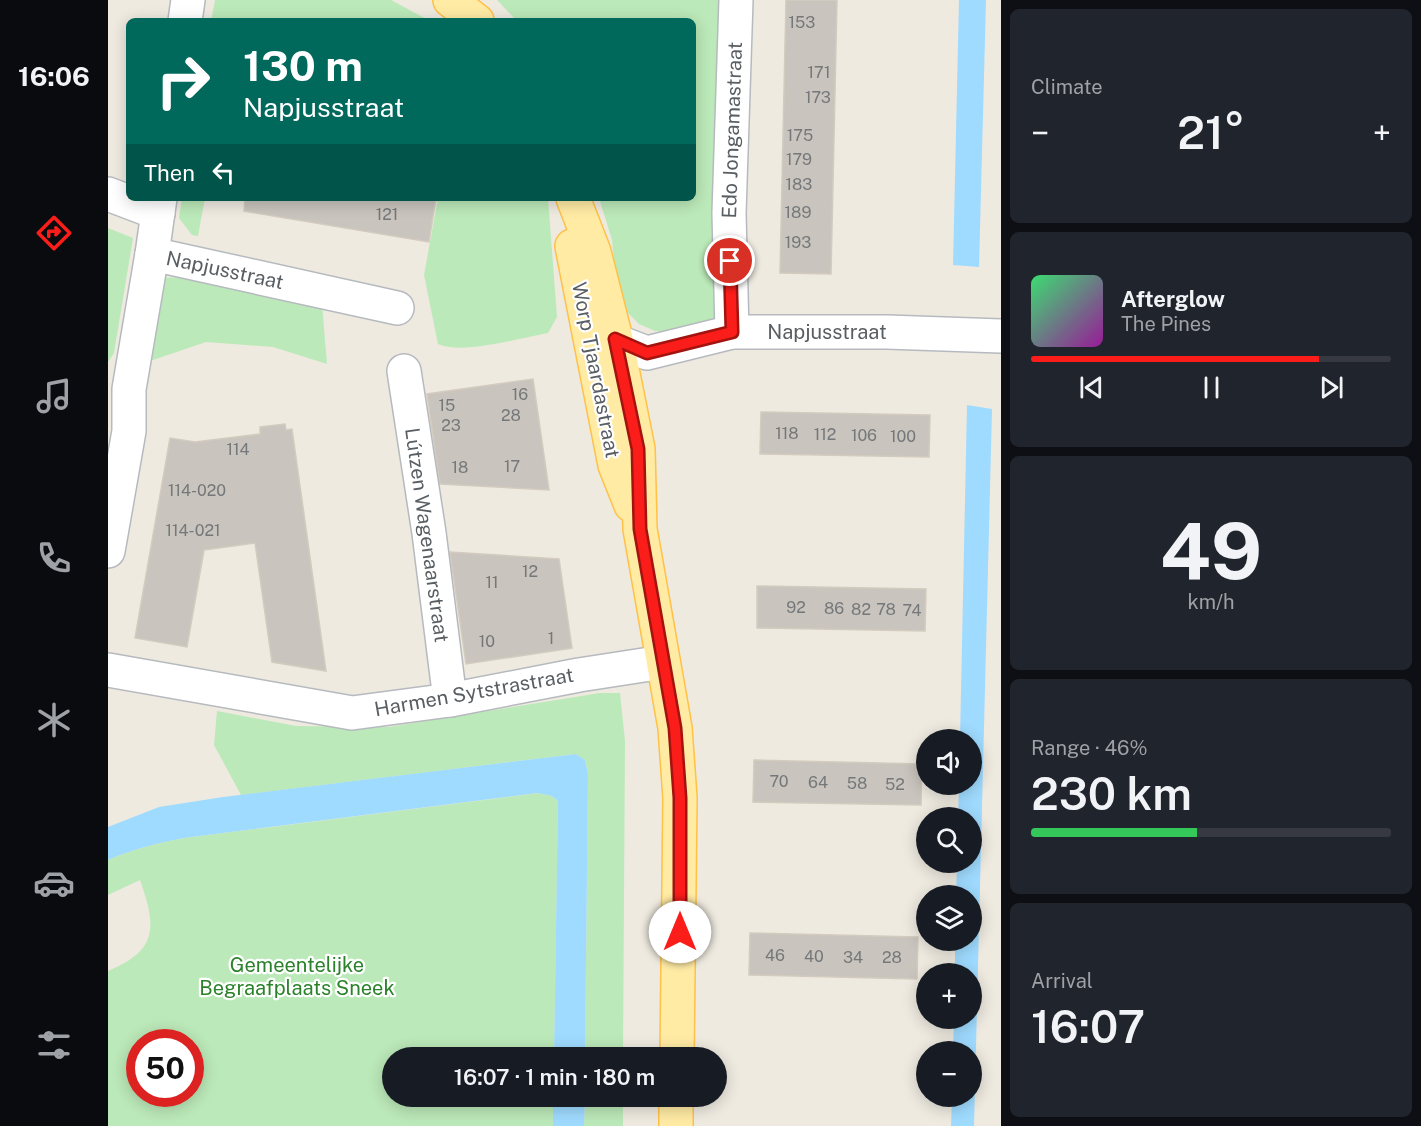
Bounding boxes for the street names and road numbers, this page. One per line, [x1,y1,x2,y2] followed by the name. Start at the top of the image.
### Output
[717,41,747,219] street label: Edo Jongamastraat
[164,246,286,294] street label: Napjusstraat
[567,280,625,460] street label: Worp Tjaardastraat
[767,320,887,344] street label: Napjusstraat
[400,426,454,644] street label: Lútzen Wagenaarstraat
[373,663,575,721] street label: Harmen Sytstrastraat

